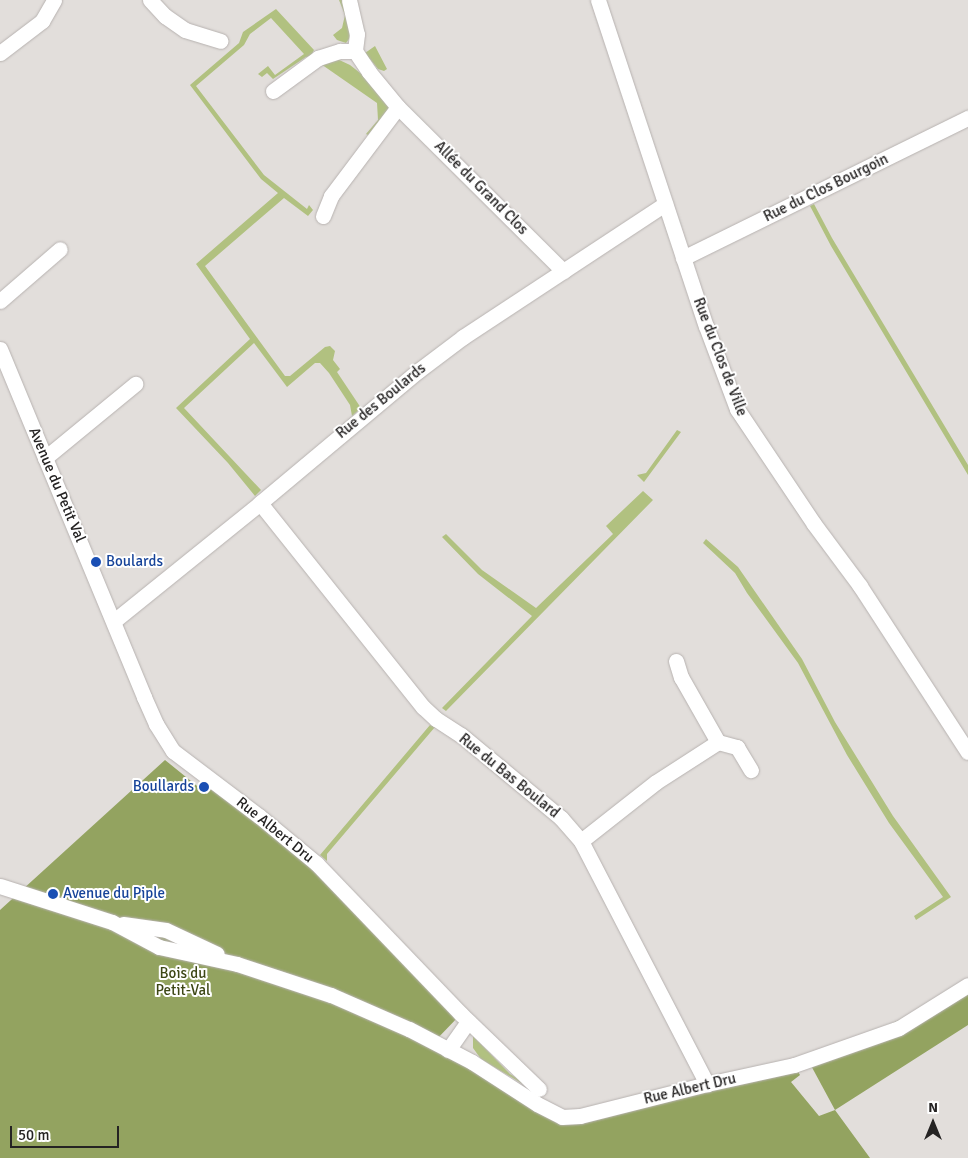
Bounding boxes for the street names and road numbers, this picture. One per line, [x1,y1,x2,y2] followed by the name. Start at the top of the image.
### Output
[430,137,532,239] street label: Allée du Grand Clos
[761,150,891,226] street label: Rue du Clos Bourgoin
[689,295,751,419] street label: Rue du Clos de Ville
[333,359,429,443] street label: Rue des Boulards
[25,425,89,545] street label: Avenue du Petit Val
[455,730,563,822] street label: Rue du Bas Boulard
[233,793,317,867] street label: Rue Albert Dru
[642,1070,738,1108] street label: Rue Albert Dru

